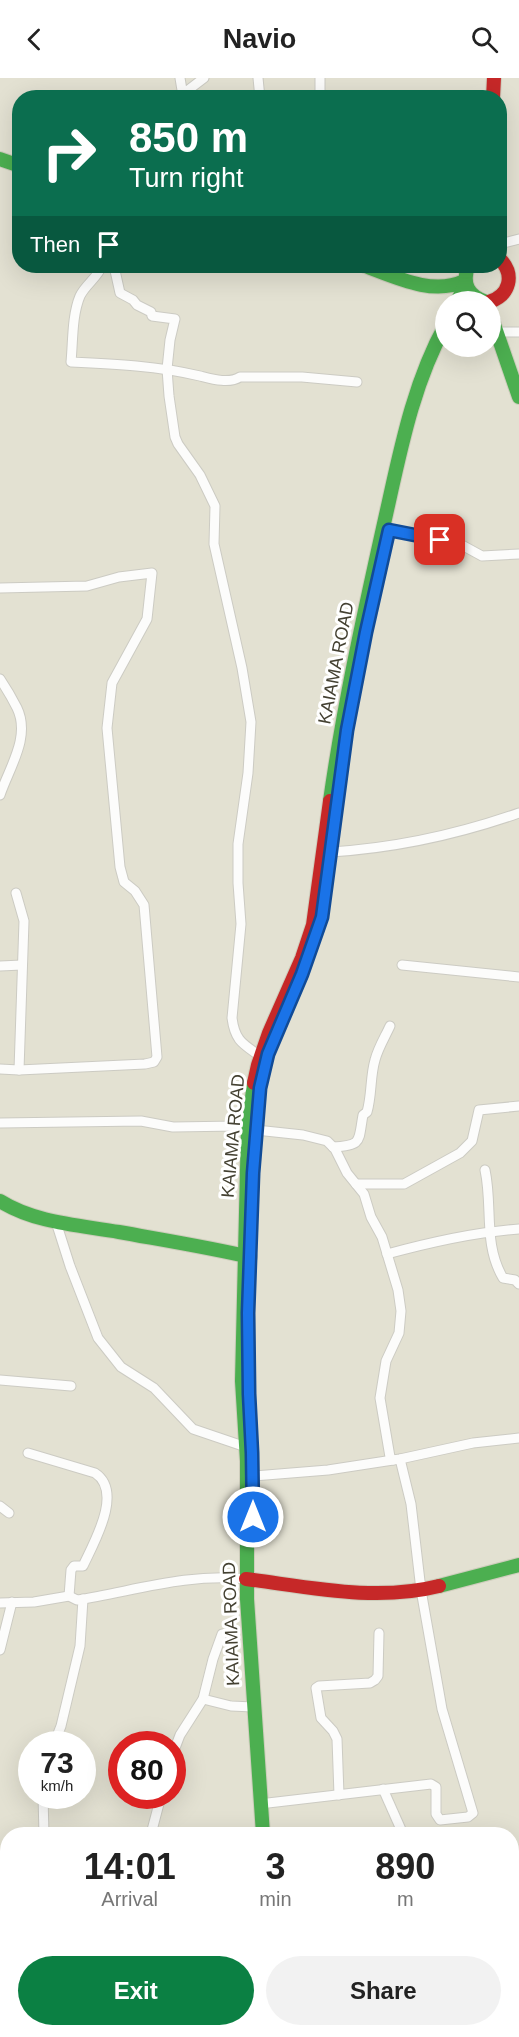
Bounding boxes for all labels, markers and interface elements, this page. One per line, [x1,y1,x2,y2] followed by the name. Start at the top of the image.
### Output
[18,23,51,56] icon: back
[468,23,501,56] icon: search
[223,24,296,54] text: Navio
[30,114,108,192] icon: right
[129,114,248,161] text: 850 m
[129,163,244,193] text: Turn right
[92,228,125,261] icon: arrive
[30,232,80,257] text: Then
[435,291,501,357] map controls
[435,291,501,357] button: search
[414,514,465,565] pin
[423,523,456,556] icon: arrive
[314,600,358,726] street label: KAIAMA ROAD
[218,1073,248,1199] street label: KAIAMA ROAD
[221,1485,285,1549] position arrow
[219,1562,243,1686] street label: KAIAMA ROAD
[108,1731,186,1809] speed limit sign: 80
[40,1746,74,1779] text: 73
[41,1777,73,1794] text: km/h
[84,1846,176,1887] text: 14:01
[265,1846,285,1887] text: 3
[375,1846,435,1887] text: 890
[101,1888,158,1910] text: Arrival
[259,1888,292,1910] text: min
[397,1888,414,1910] text: m
[18,1956,254,2025] button: Exit
[266,1956,501,2025] button: Share

